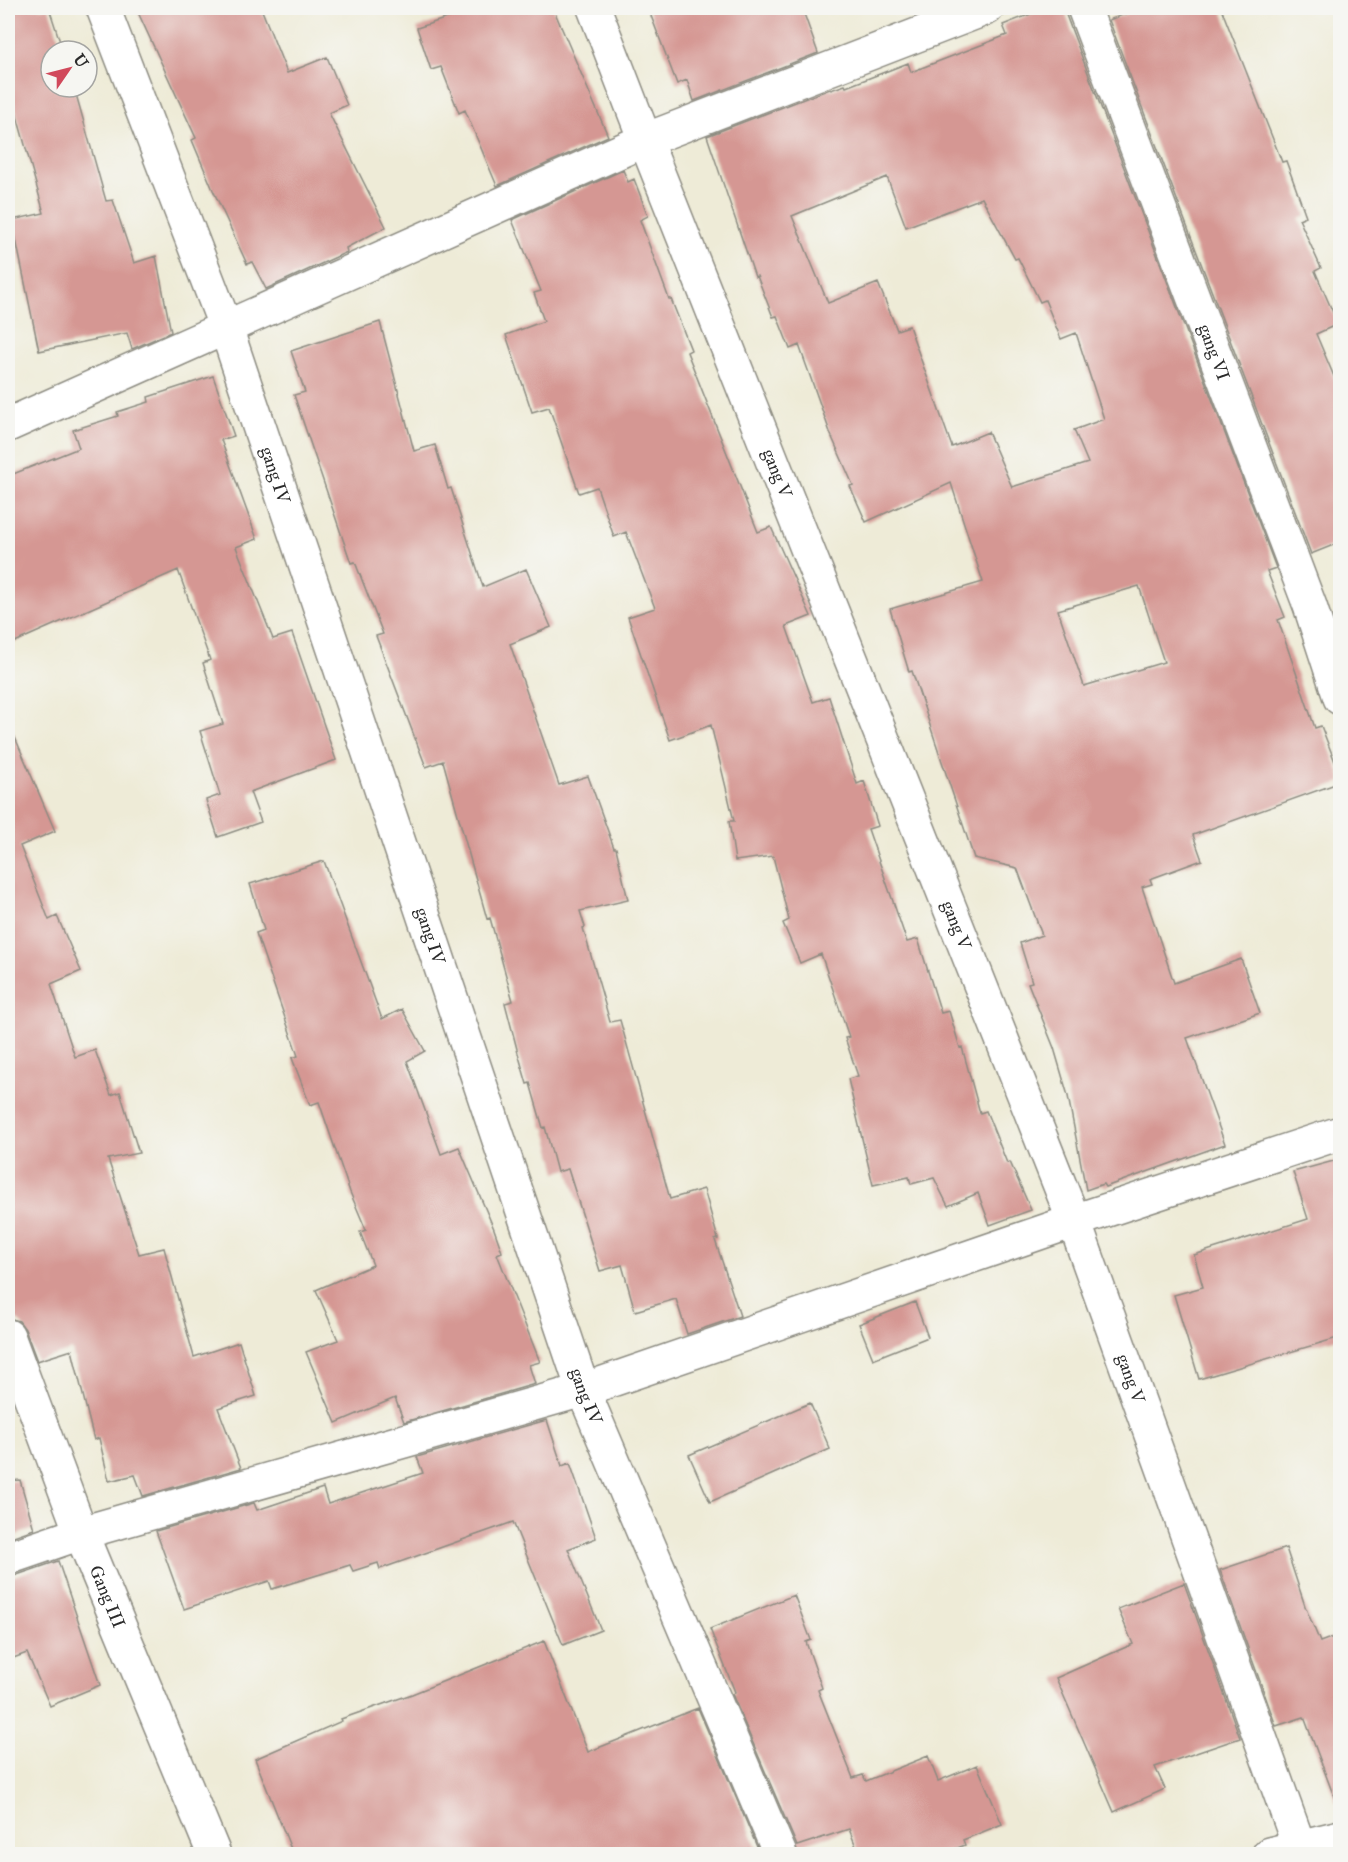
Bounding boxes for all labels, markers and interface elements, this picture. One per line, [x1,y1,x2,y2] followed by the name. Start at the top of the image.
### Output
[39,39,99,99] north arrow
[69,50,92,72] text: U
[1193,321,1235,384] street label: gang VI
[255,444,296,508] street label: gang IV
[757,446,797,502] street label: gang V
[936,897,977,954] street label: gang V
[410,905,450,968] street label: gang IV
[1111,1351,1150,1407] street label: gang V
[564,1365,608,1429] street label: gang IV
[85,1562,130,1632] street label: Gang III

